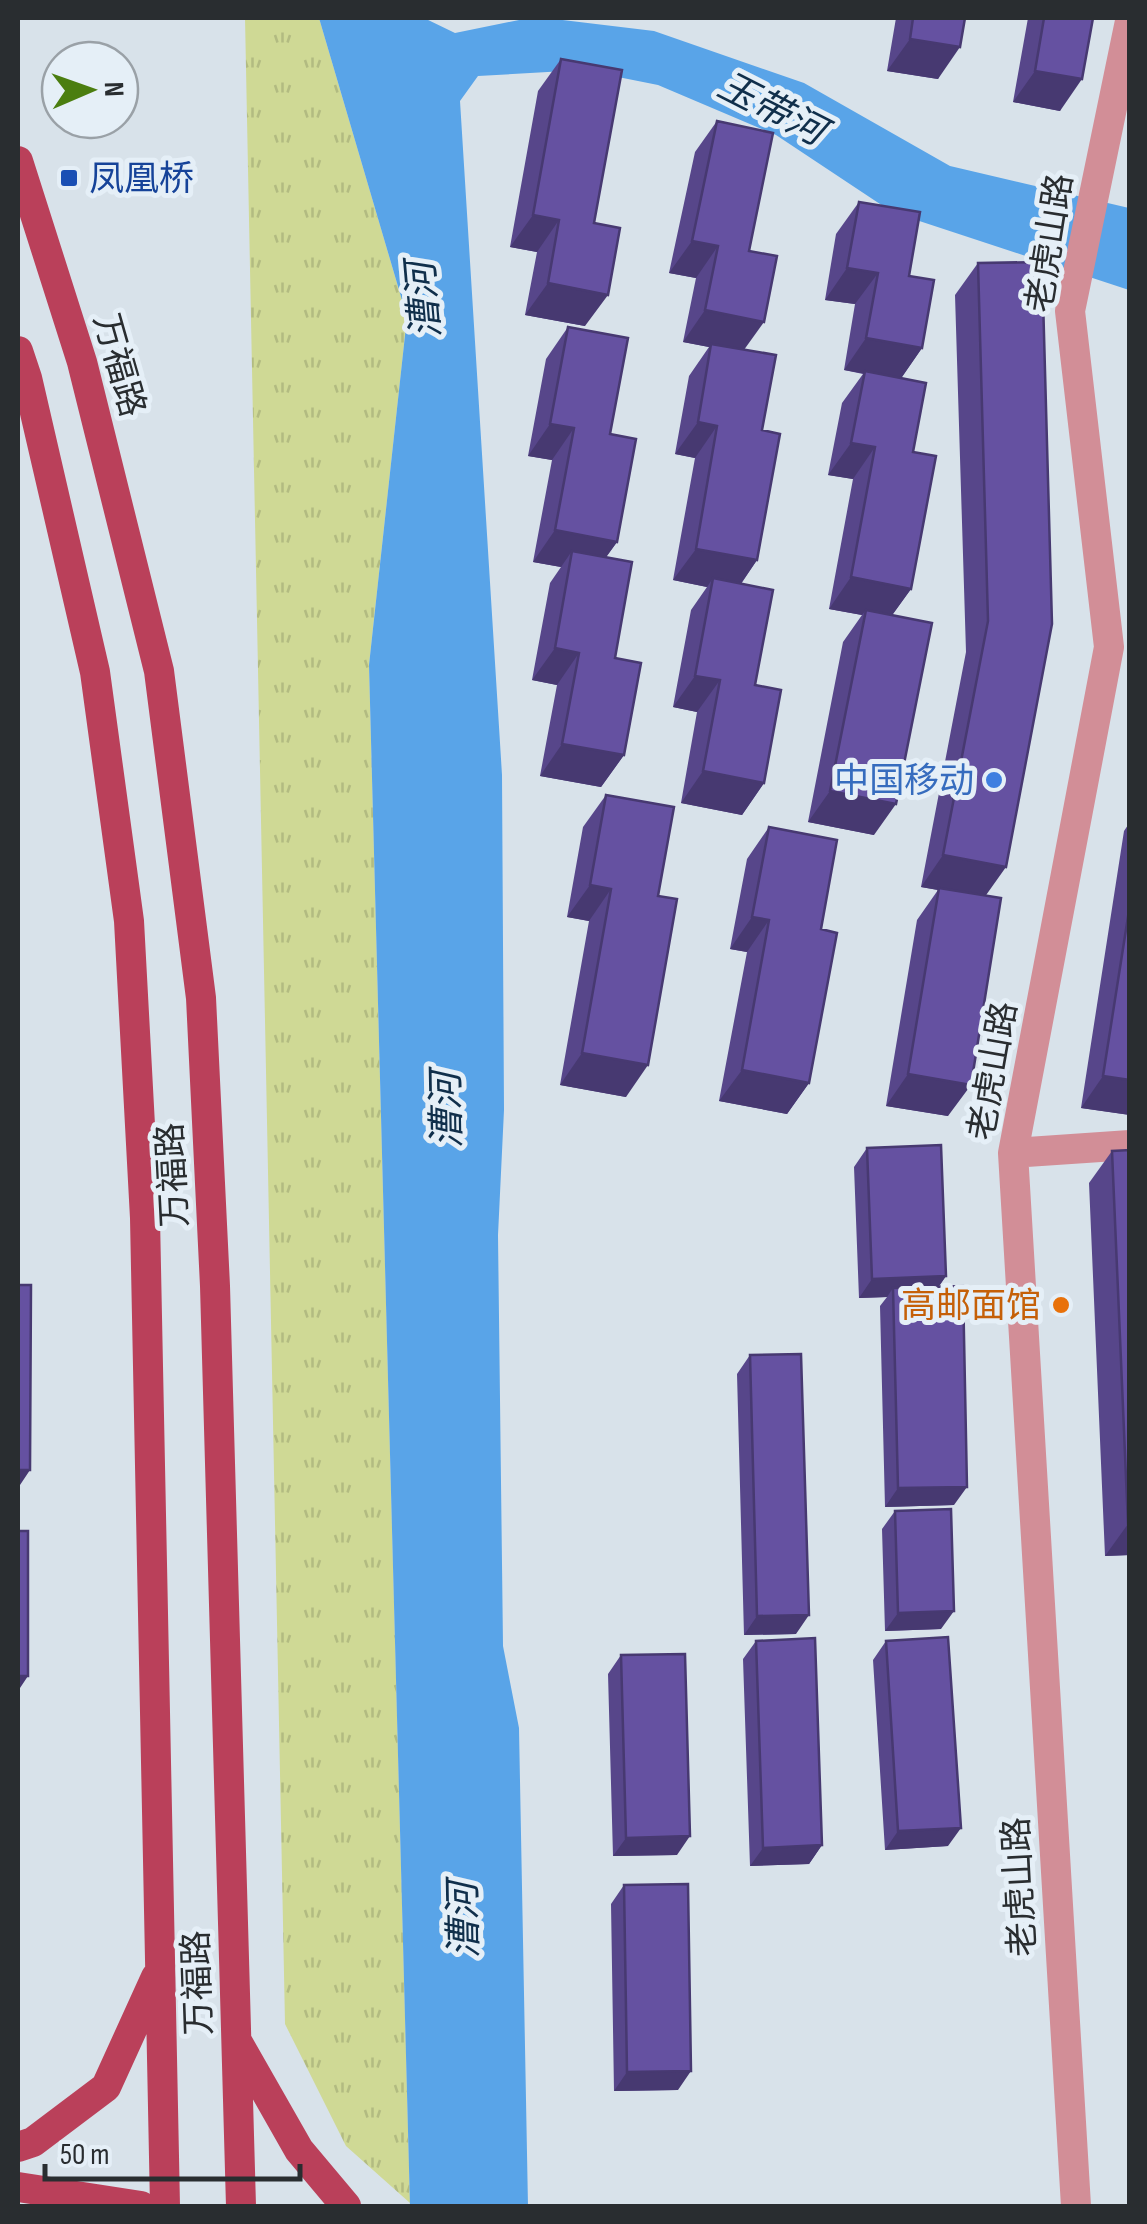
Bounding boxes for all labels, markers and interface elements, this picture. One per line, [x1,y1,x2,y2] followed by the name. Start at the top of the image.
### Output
[40,40,140,140] north arrow
[710,63,839,158] water label: 玉带河
[97,81,130,97] text: N
[89,158,194,201] place label: 凤凰桥
[58,167,80,189] marker: 凤凰桥
[1018,171,1083,316] street label: 老虎山路
[398,253,450,340] water label: 漕河
[83,309,154,422] street label: 万福路
[834,760,974,803] place label: 中国移动
[983,769,1005,791] marker: 中国移动
[960,999,1027,1144] street label: 老虎山路
[424,1065,471,1148] water label: 漕河
[149,1121,198,1228] street label: 万福路
[901,1285,1041,1328] place label: 高邮面馆
[1050,1294,1072,1316] marker: 高邮面馆
[995,1816,1046,1958] street label: 老虎山路
[441,1875,488,1958] water label: 漕河
[175,1930,222,2036] street label: 万福路
[45,2119,300,2181] scale bar
[60,2137,109,2173] text: 50 m

